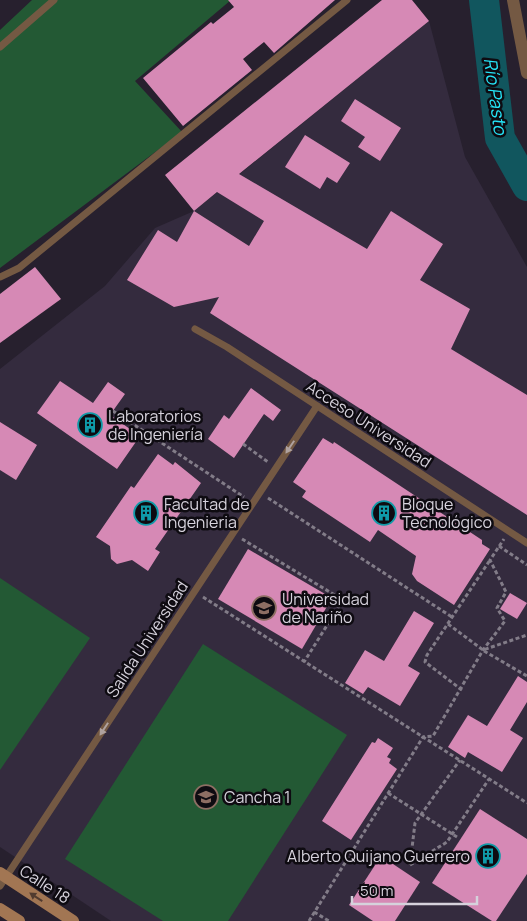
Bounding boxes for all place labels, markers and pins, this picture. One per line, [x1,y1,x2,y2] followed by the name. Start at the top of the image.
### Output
[108,405,203,445] place label: Laboratorios de Ingeniería
[77,412,103,438] building icon: Laboratorios de Ingeniería
[164,493,250,533] place label: Facultad de Ingenieria
[402,493,492,533] place label: Bloque Tecnológico
[133,500,159,526] building icon: Facultad de Ingenieria
[371,500,397,526] building icon: Bloque Tecnológico
[282,588,369,628] place label: Universidad de Nariño
[251,595,277,621] school or university icon: Universidad de Nariño
[193,784,219,810] school or university icon: Cancha 1
[224,786,290,808] place label: Cancha 1
[475,843,501,869] building icon: Alberto Quijano Guerrero
[287,845,470,867] place label: Alberto Quijano Guerrero

